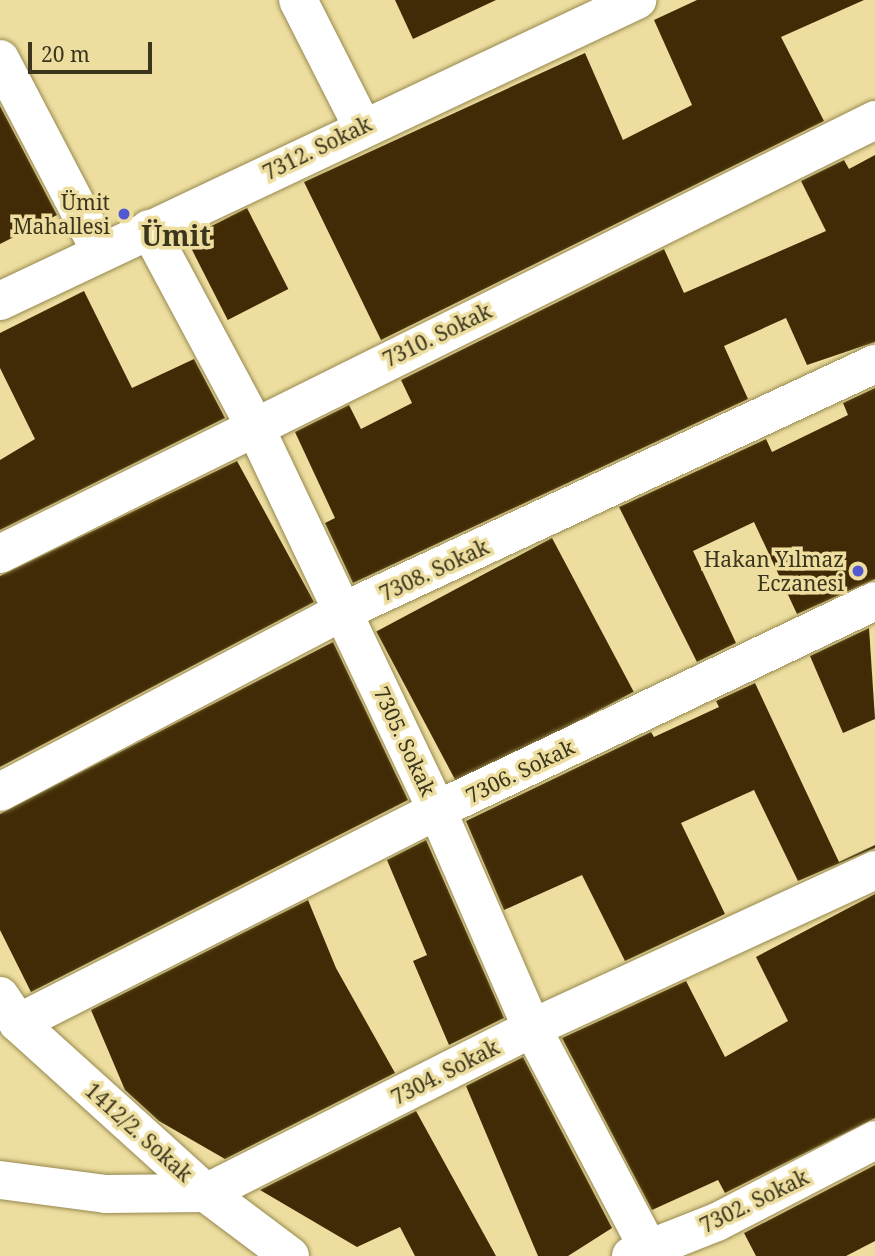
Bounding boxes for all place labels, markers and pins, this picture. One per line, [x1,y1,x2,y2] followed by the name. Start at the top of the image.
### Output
[13,189,110,239] place label: Ümit Mahallesi
[116,206,132,222] marker: Ümit Mahallesi
[704,546,844,596] place label: Hakan Yılmaz Eczanesi
[850,563,866,579] marker: Hakan Yılmaz Eczanesi

